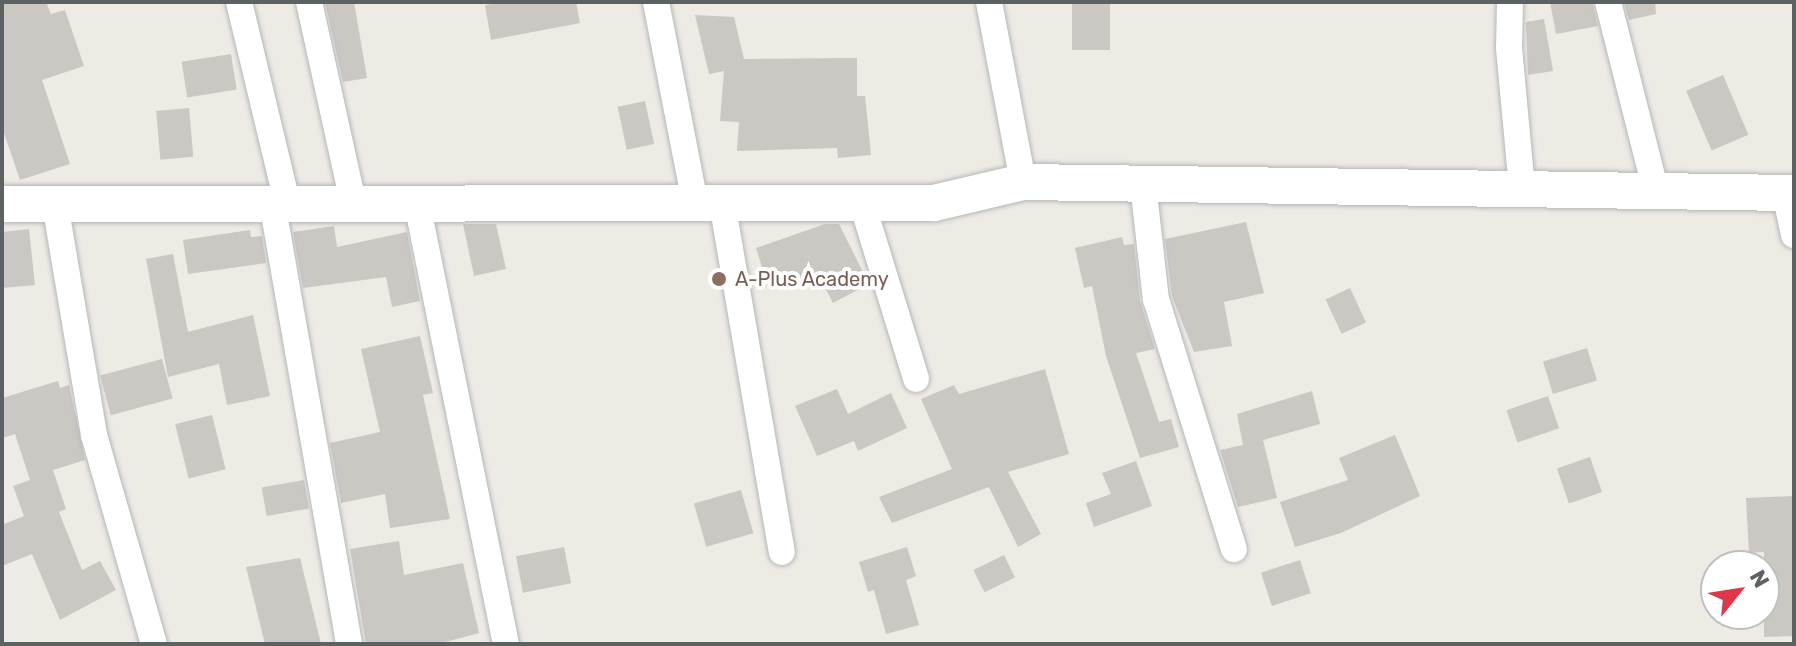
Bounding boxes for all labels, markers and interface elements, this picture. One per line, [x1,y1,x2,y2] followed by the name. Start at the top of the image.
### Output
[735,267,889,291] place label: A-Plus Academy
[710,270,728,288] marker: A-Plus Academy
[1700,550,1780,630] north arrow
[1744,565,1775,592] text: N

